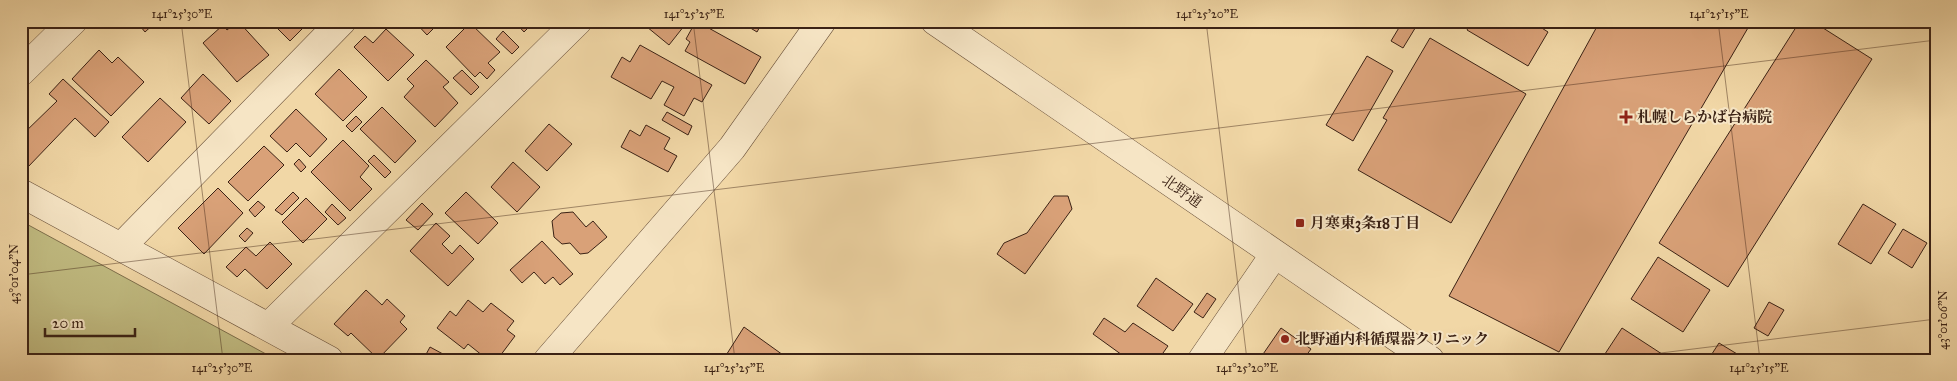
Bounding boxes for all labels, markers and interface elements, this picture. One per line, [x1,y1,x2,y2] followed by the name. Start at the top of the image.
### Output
[152,7,213,21] text: 141°25'30"E
[664,7,725,21] text: 141°25'25"E
[1176,7,1238,21] text: 141°25'20"E
[1689,7,1749,21] text: 141°25'15"E
[1637,108,1772,126] place label: 札幌しらかば台病院
[1619,110,1633,124] marker: 札幌しらかば台病院
[1158,171,1206,211] street label: 北野通
[1310,214,1420,233] place label: 月寒東3条18丁目
[1294,217,1306,229] marker: 月寒東3条18丁目
[7,244,21,304] text: 43°01'04"N
[1936,290,1950,350] text: 43°01'06"N
[45,306,135,338] scale bar
[52,314,84,332] text: 20 m
[1295,330,1489,348] place label: 北野通内科循環器クリニック
[1279,333,1291,345] marker: 北野通内科循環器クリニック
[192,361,253,375] text: 141°25'30"E
[704,361,765,375] text: 141°25'25"E
[1216,361,1278,375] text: 141°25'20"E
[1729,361,1789,375] text: 141°25'15"E

